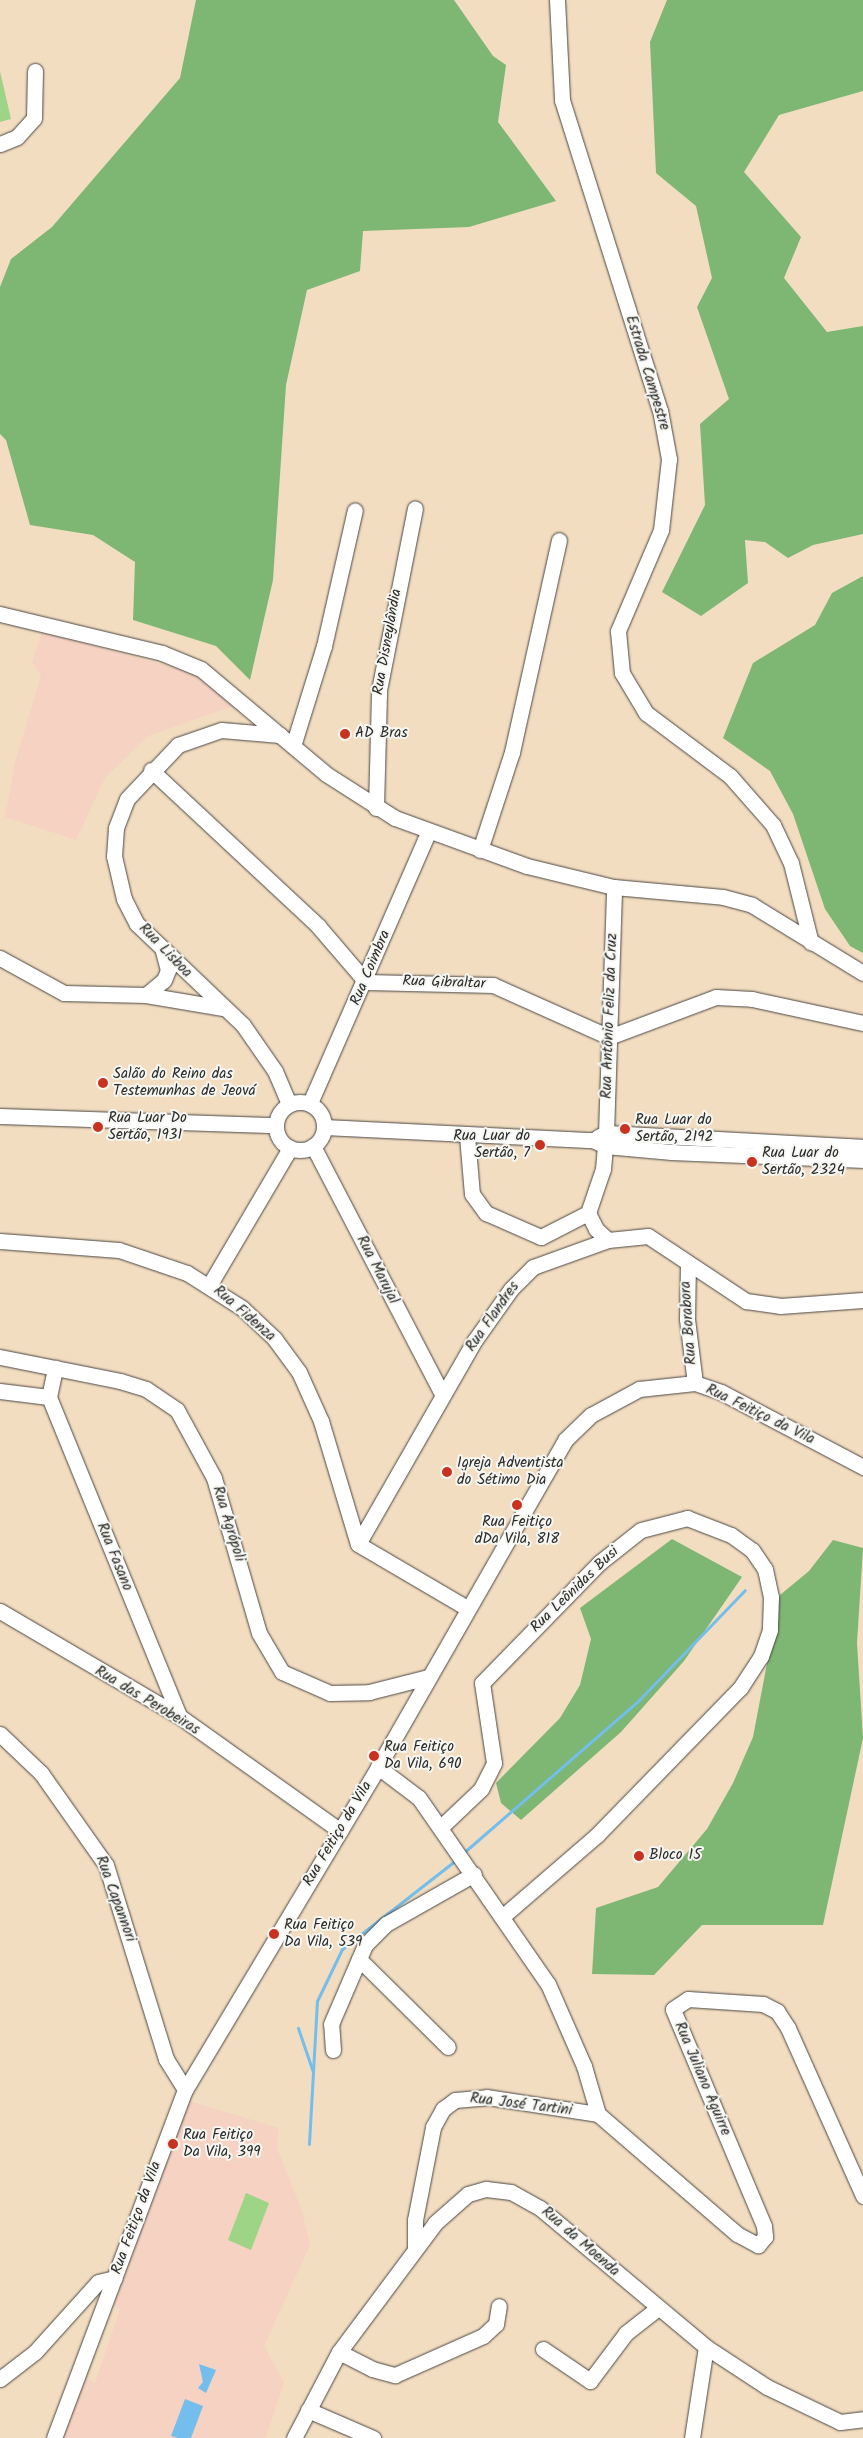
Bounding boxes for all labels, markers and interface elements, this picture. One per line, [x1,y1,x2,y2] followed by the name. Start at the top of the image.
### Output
[621,313,673,433] street label: Estrada Campestre
[370,588,406,696] street label: Rua Disneylândia
[355,725,408,743] place label: AD Bras
[339,728,351,740] marker: AD Bras
[135,920,195,982] street label: Rua Lisboa
[347,928,395,1008] street label: Rua Coimbra
[598,933,622,1099] street label: Rua Antônio Feliz da Cruz
[402,973,486,993] street label: Rua Gibraltar
[113,1065,256,1100] place label: Salão do Reino das Testemunhas de Jeová
[97,1077,109,1089] marker: Salão do Reino das Testemunhas de Jeová
[108,1109,187,1144] place label: Rua Luar Do Sertão, 1931
[635,1111,713,1146] place label: Rua Luar do Sertão, 2192
[92,1121,104,1133] marker: Rua Luar Do Sertão, 1931
[619,1123,631,1135] marker: Rua Luar do Sertão, 2192
[453,1127,530,1162] place label: Rua Luar do Sertão, 7
[534,1139,546,1151] marker: Rua Luar do Sertão, 7
[762,1144,845,1179] place label: Rua Luar do Sertão, 2324
[746,1156,758,1168] marker: Rua Luar do Sertão, 2324
[352,1233,402,1307] street label: Rua Marujal
[462,1279,524,1355] street label: Rua Flandres
[677,1280,701,1366] street label: Rua Borabora
[209,1282,279,1346] street label: Rua Fidenza
[703,1381,817,1449] street label: Rua Feitiço da Vila
[457,1454,564,1489] place label: Igreja Adventista do Sétimo Dia
[441,1466,453,1478] marker: Igreja Adventista do Sétimo Dia
[208,1484,248,1564] street label: Rua Agrópoli
[511,1499,523,1511] marker: Rua Feitiço dDa Vila, 818
[475,1513,559,1548] place label: Rua Feitiço dDa Vila, 818
[92,1520,136,1594] street label: Rua Fasano
[527,1543,623,1637] street label: Rua Leônidas Busi
[91,1663,203,1739] street label: Rua das Perobeiras
[384,1738,462,1773] place label: Rua Feitiço Da Vila, 690
[368,1750,380,1762] marker: Rua Feitiço Da Vila, 690
[300,1778,376,1890] street label: Rua Feitiço da Vila
[649,1847,701,1865] place label: Bloco 15
[633,1850,645,1862] marker: Bloco 15
[91,1853,139,1945] street label: Rua Capannori
[284,1916,362,1951] place label: Rua Feitiço Da Vila, 539
[268,1928,280,1940] marker: Rua Feitiço Da Vila, 539
[670,2019,734,2139] street label: Rua Juliano Aguirre
[469,2090,573,2120] street label: Rua José Tartini
[183,2126,261,2161] place label: Rua Feitiço Da Vila, 399
[167,2138,179,2150] marker: Rua Feitiço Da Vila, 399
[108,2159,166,2277] street label: Rua Feitiço da Vila
[537,2203,623,2281] street label: Rua da Moenda

